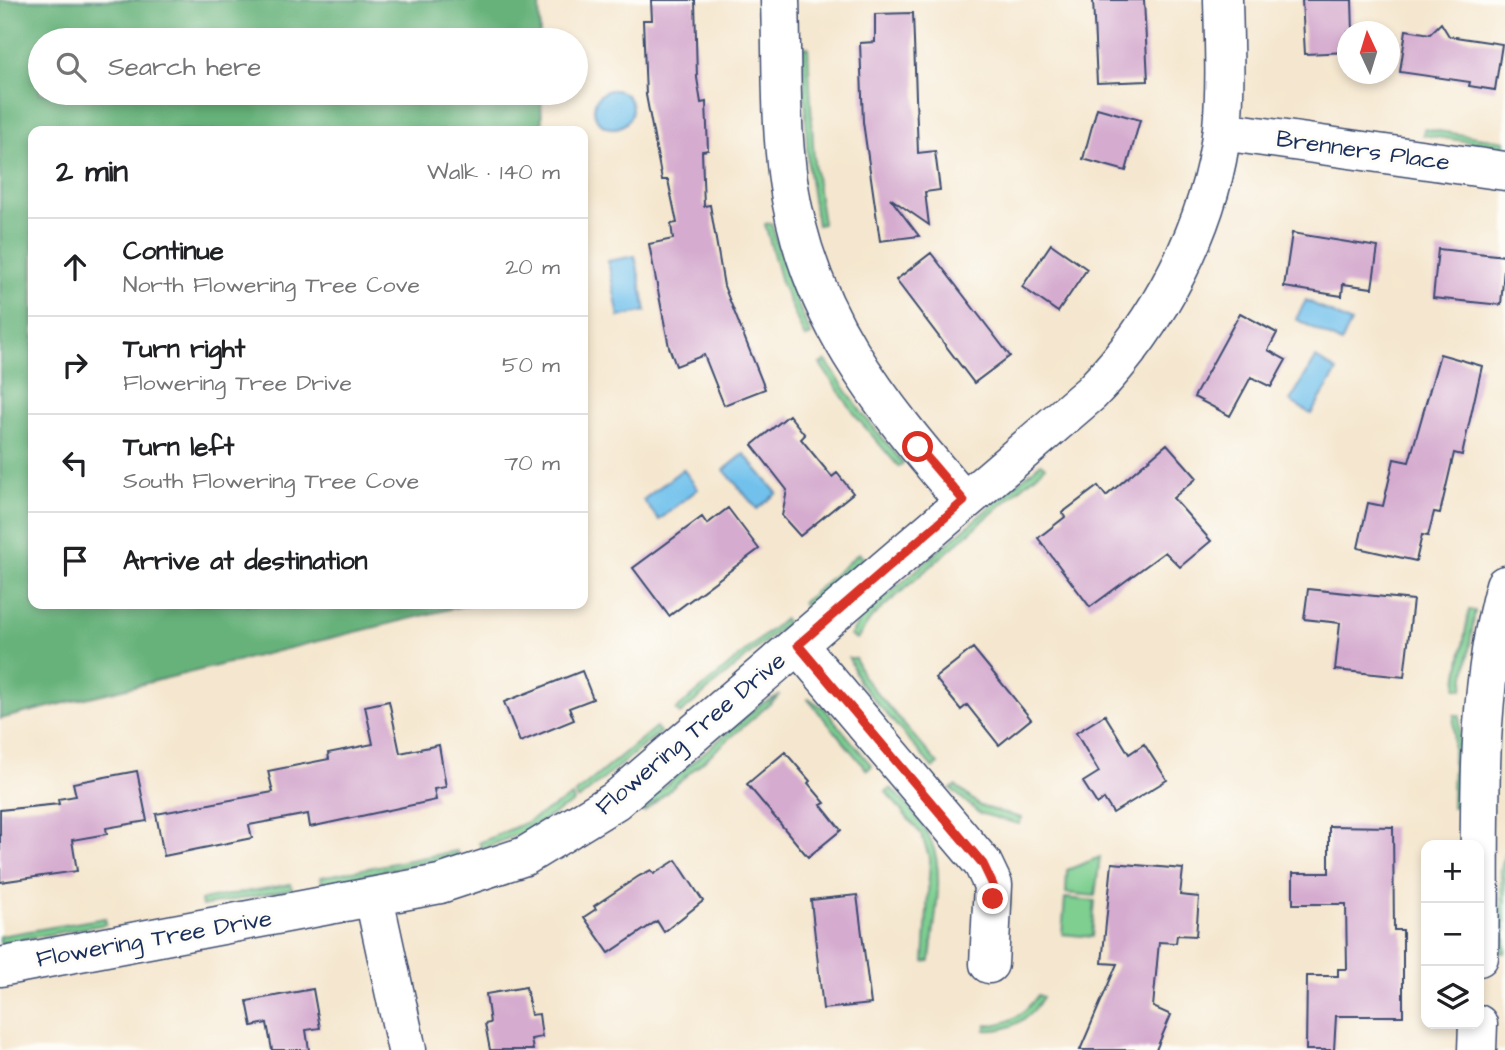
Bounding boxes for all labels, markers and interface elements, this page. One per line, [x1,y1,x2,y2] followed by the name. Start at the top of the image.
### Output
[1337,21,1400,84] north arrow
[28,28,588,105] search box
[52,48,90,86] icon: search
[108,49,261,85] text: Search here
[1274,122,1452,180] street label: Brenners Place
[56,151,128,193] text: 2 min
[427,156,560,188] text: Walk · 140 m
[123,233,224,269] text: Continue
[56,248,94,286] icon: ahead
[505,251,560,283] text: 20 m
[123,269,420,301] text: North Flowering Tree Cove
[123,331,245,367] text: Turn right
[56,346,94,384] icon: right
[502,349,560,381] text: 50 m
[123,367,352,399] text: Flowering Tree Drive
[123,429,234,465] text: Turn left
[902,431,933,462] route start
[56,444,94,482] icon: left
[504,447,560,479] text: 70 m
[123,465,419,497] text: South Flowering Tree Cove
[56,542,94,580] icon: arrive
[123,543,368,579] text: Arrive at destination
[589,644,794,825] street label: Flowering Tree Drive
[1421,840,1484,1029] map controls
[1421,840,1484,903] button: +
[977,883,1008,914] route end
[33,902,275,977] street label: Flowering Tree Drive
[1421,903,1484,966] button: −
[1421,966,1484,1029] button: layers

